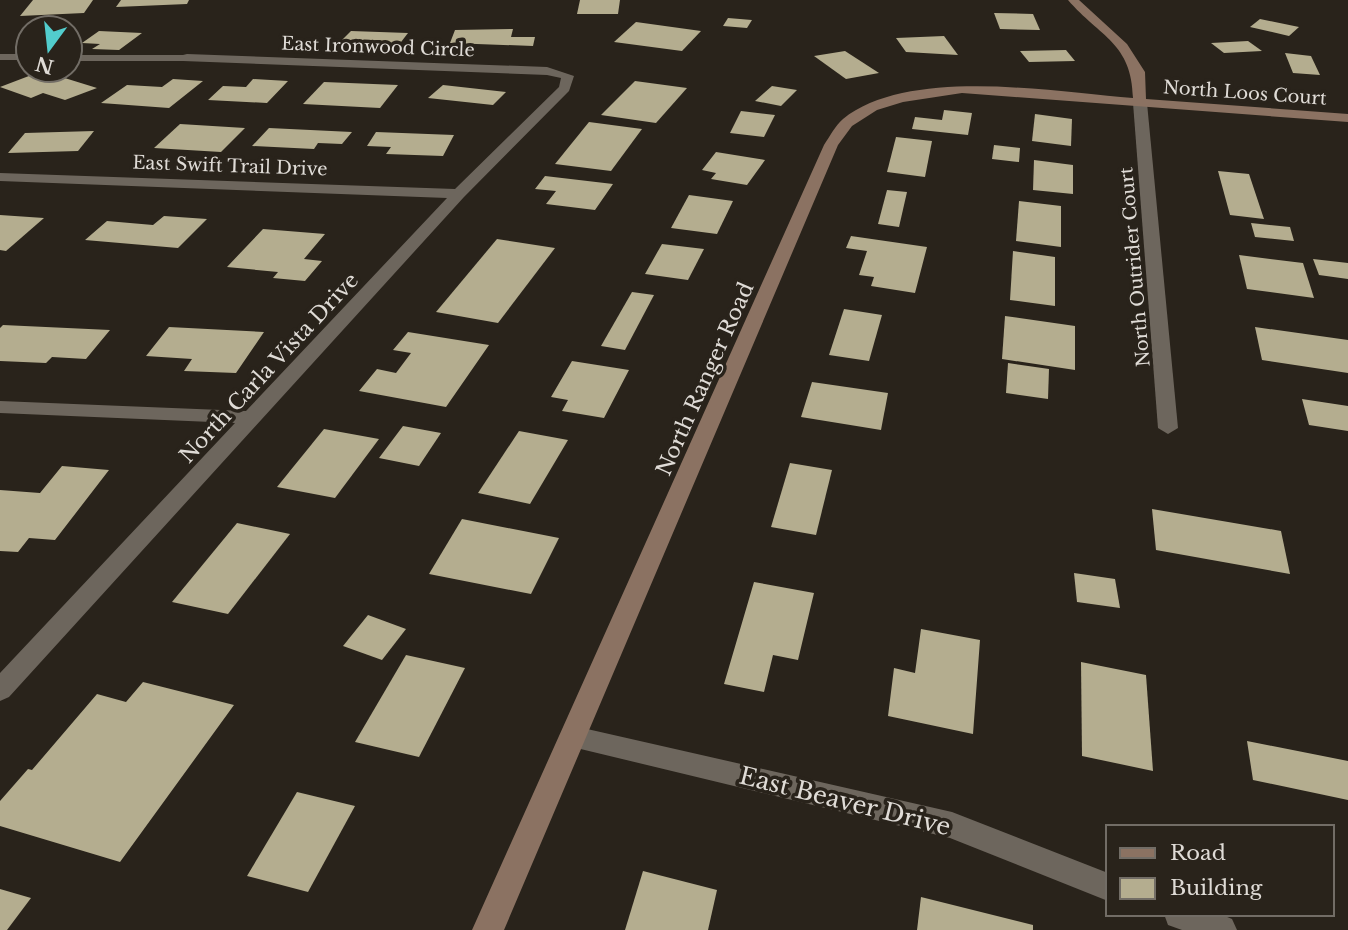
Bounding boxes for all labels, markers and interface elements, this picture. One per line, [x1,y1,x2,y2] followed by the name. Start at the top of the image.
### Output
[14,14,84,84] north arrow
[281,33,475,61] street label: East Ironwood Circle
[33,51,56,78] text: N
[1162,76,1328,110] street label: North Loos Court
[132,152,328,180] street label: East Swift Trail Drive
[1115,166,1155,368] street label: North Outrider Court
[174,267,364,469] street label: North Carla Vista Drive
[651,278,759,480] street label: North Ranger Road
[736,761,954,841] street label: East Beaver Drive
[1106,825,1334,916] legend
[1170,840,1226,866] text: Road
[1170,875,1263,901] text: Building

